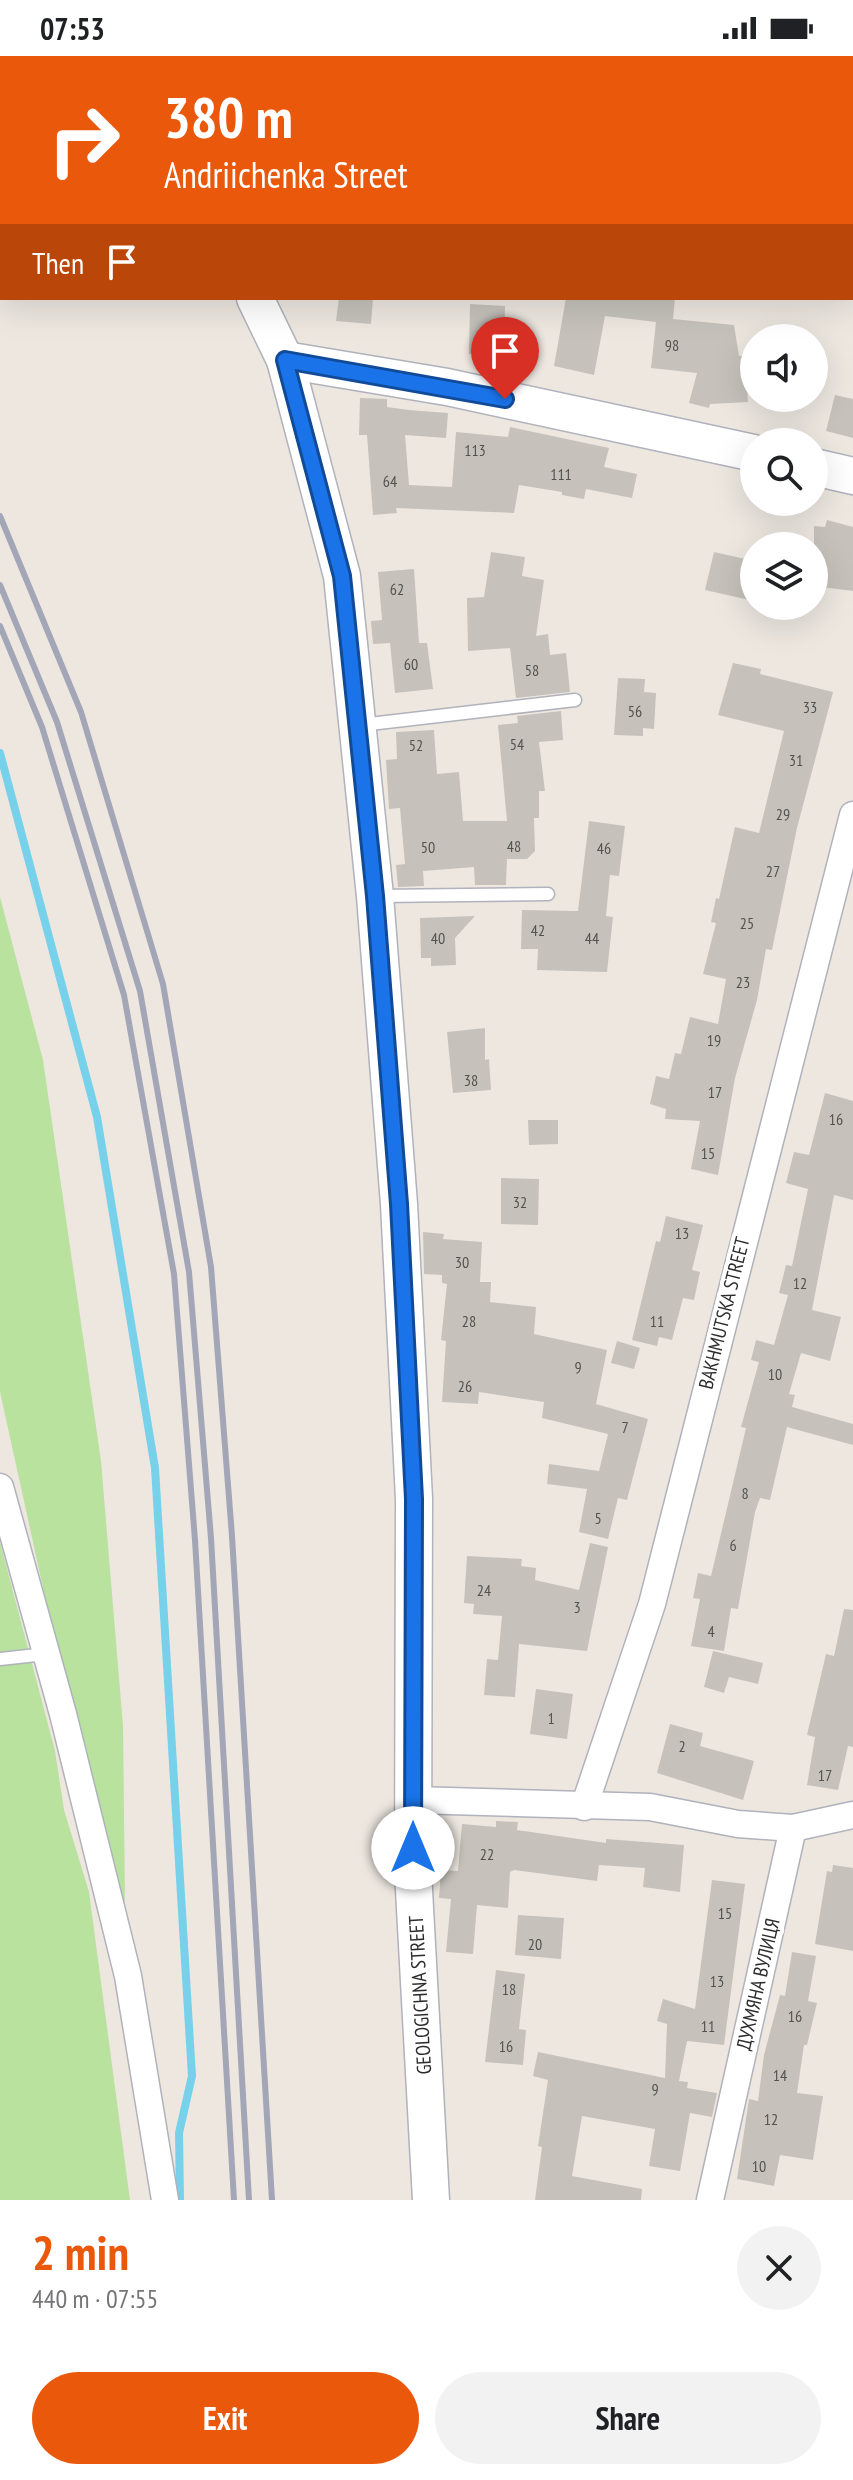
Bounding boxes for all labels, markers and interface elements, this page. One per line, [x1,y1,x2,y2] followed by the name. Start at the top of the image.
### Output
[40,9,105,48] text: 07:53
[164,81,293,153] text: 380 m
[32,88,136,192] icon: right
[164,151,408,198] text: Andriichenka Street
[100,240,144,284] icon: arrive
[32,243,84,282] text: Then
[471,317,539,399] pin
[740,324,828,620] map controls
[740,324,828,412] button: sound
[483,329,527,373] icon: arrive
[665,335,679,355] house number: 98
[740,428,828,516] button: search
[464,440,486,460] house number: 113
[550,464,572,484] house number: 111
[383,471,397,491] house number: 64
[740,532,828,620] button: layers
[390,579,404,599] house number: 62
[404,654,418,674] house number: 60
[525,660,539,680] house number: 58
[803,697,817,717] house number: 33
[628,701,642,721] house number: 56
[510,734,524,754] house number: 54
[409,735,423,755] house number: 52
[789,750,803,770] house number: 31
[776,804,790,824] house number: 29
[507,836,521,856] house number: 48
[421,837,435,857] house number: 50
[597,838,611,858] house number: 46
[766,861,780,881] house number: 27
[740,913,754,933] house number: 25
[531,920,545,940] house number: 42
[431,928,445,948] house number: 40
[585,928,599,948] house number: 44
[736,972,750,992] house number: 23
[707,1030,721,1050] house number: 19
[464,1070,478,1090] house number: 38
[708,1082,722,1102] house number: 17
[829,1109,843,1129] house number: 16
[701,1143,715,1163] house number: 15
[513,1192,527,1212] house number: 32
[675,1223,689,1243] house number: 13
[693,1234,755,1392] street label: BAKHMUTSKA STREET
[455,1252,469,1272] house number: 30
[793,1273,807,1293] house number: 12
[462,1311,476,1331] house number: 28
[650,1311,664,1331] house number: 11
[574,1357,582,1377] house number: 9
[768,1364,782,1384] house number: 10
[458,1376,472,1396] house number: 26
[621,1417,629,1437] house number: 7
[741,1483,749,1503] house number: 8
[594,1508,602,1528] house number: 5
[729,1535,737,1555] house number: 6
[477,1580,491,1600] house number: 24
[573,1597,581,1617] house number: 3
[707,1621,715,1641] house number: 4
[547,1708,555,1728] house number: 1
[678,1736,686,1756] house number: 2
[818,1765,832,1785] house number: 17
[371,1806,455,1890] position arrow
[480,1844,494,1864] house number: 22
[718,1903,732,1923] house number: 15
[403,1915,437,2075] street label: GEOLOGICHNA STREET
[730,1916,786,2052] street label: ДУХМЯНА ВУЛИЦЯ
[528,1934,542,1954] house number: 20
[710,1971,724,1991] house number: 13
[502,1979,516,1999] house number: 18
[788,2006,802,2026] house number: 16
[701,2016,715,2036] house number: 11
[499,2036,513,2056] house number: 16
[773,2065,787,2085] house number: 14
[651,2079,659,2099] house number: 9
[764,2109,778,2129] house number: 12
[752,2156,766,2176] house number: 10
[32,2221,129,2283] text: 2 min
[737,2226,821,2310] button: close
[32,2282,158,2315] text: 440 m · 07:55
[32,2372,419,2464] button: Exit
[435,2372,821,2464] button: Share

